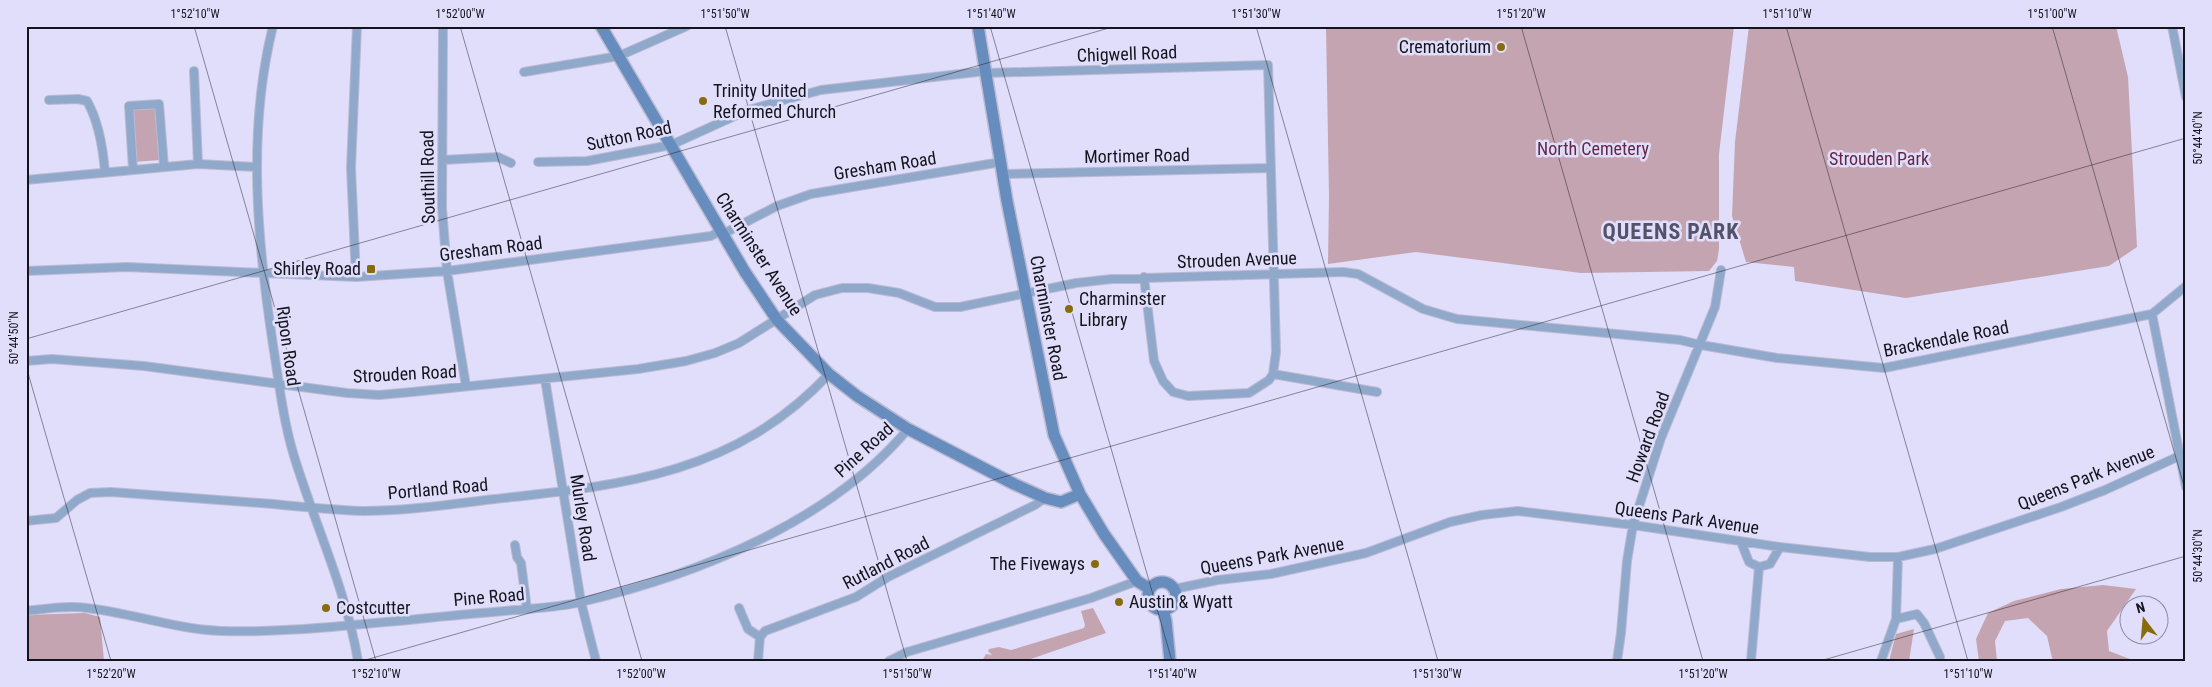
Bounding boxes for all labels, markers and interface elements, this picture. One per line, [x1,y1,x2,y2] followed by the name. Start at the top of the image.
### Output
[170,7,220,21] text: 1°52'10"W
[435,7,485,21] text: 1°52'00"W
[700,7,750,21] text: 1°51'50"W
[966,7,1016,21] text: 1°51'40"W
[1231,7,1281,21] text: 1°51'30"W
[1496,7,1546,21] text: 1°51'20"W
[1762,7,1812,21] text: 1°51'10"W
[2027,7,2077,21] text: 1°51'00"W
[1399,36,1491,57] place label: Crematorium
[1076,41,1178,66] street label: Chigwell Road
[1495,41,1507,53] marker: Crematorium
[713,80,836,122] place label: Trinity United Reformed Church
[697,95,709,107] marker: Trinity United Reformed Church
[2191,111,2205,165] text: 50°44'40"N
[584,116,673,155] street label: Sutton Road
[416,130,439,224] street label: Southill Road
[1537,138,1649,159] park label: North Cemetery
[1084,144,1190,167] street label: Mortimer Road
[832,147,938,184] street label: Gresham Road
[1829,148,1929,169] park label: Strouden Park
[712,188,807,319] street label: Charminster Avenue
[1603,219,1739,244] district label: QUEENS PARK
[438,232,544,265] street label: Gresham Road
[1177,247,1297,272] street label: Strouden Avenue
[1026,253,1071,382] street label: Charminster Road
[273,258,361,279] place label: Shirley Road
[365,263,377,275] marker: Shirley Road
[1079,288,1166,330] place label: Charminster Library
[1063,303,1075,315] marker: Charminster Library
[272,305,305,387] street label: Ripon Road
[7,311,21,365] text: 50°44'50"N
[1881,316,2010,361] street label: Brackendale Road
[352,360,457,387] street label: Strouden Road
[1621,389,1674,485] street label: Howard Road
[830,418,897,481] street label: Pine Road
[2014,441,2157,515] street label: Queens Park Avenue
[566,473,601,563] street label: Murley Road
[387,474,489,503] street label: Portland Road
[1614,497,1761,538] street label: Queens Park Avenue
[2191,529,2205,583] text: 50°44'30"N
[839,532,933,593] street label: Rutland Road
[1198,533,1345,578] street label: Queens Park Avenue
[990,553,1085,574] place label: The Fiveways
[1089,558,1101,570] marker: The Fiveways
[452,583,526,610] street label: Pine Road
[1129,591,1233,612] place label: Austin & Wyatt
[2120,594,2170,644] north arrow
[1113,596,1125,608] marker: Austin & Wyatt
[336,597,411,618] place label: Costcutter
[2134,599,2147,616] text: N
[320,602,332,614] marker: Costcutter
[86,667,136,681] text: 1°52'20"W
[351,667,401,681] text: 1°52'10"W
[616,667,666,681] text: 1°52'00"W
[882,667,932,681] text: 1°51'50"W
[1147,667,1197,681] text: 1°51'40"W
[1412,667,1462,681] text: 1°51'30"W
[1678,667,1728,681] text: 1°51'20"W
[1943,667,1993,681] text: 1°51'10"W

